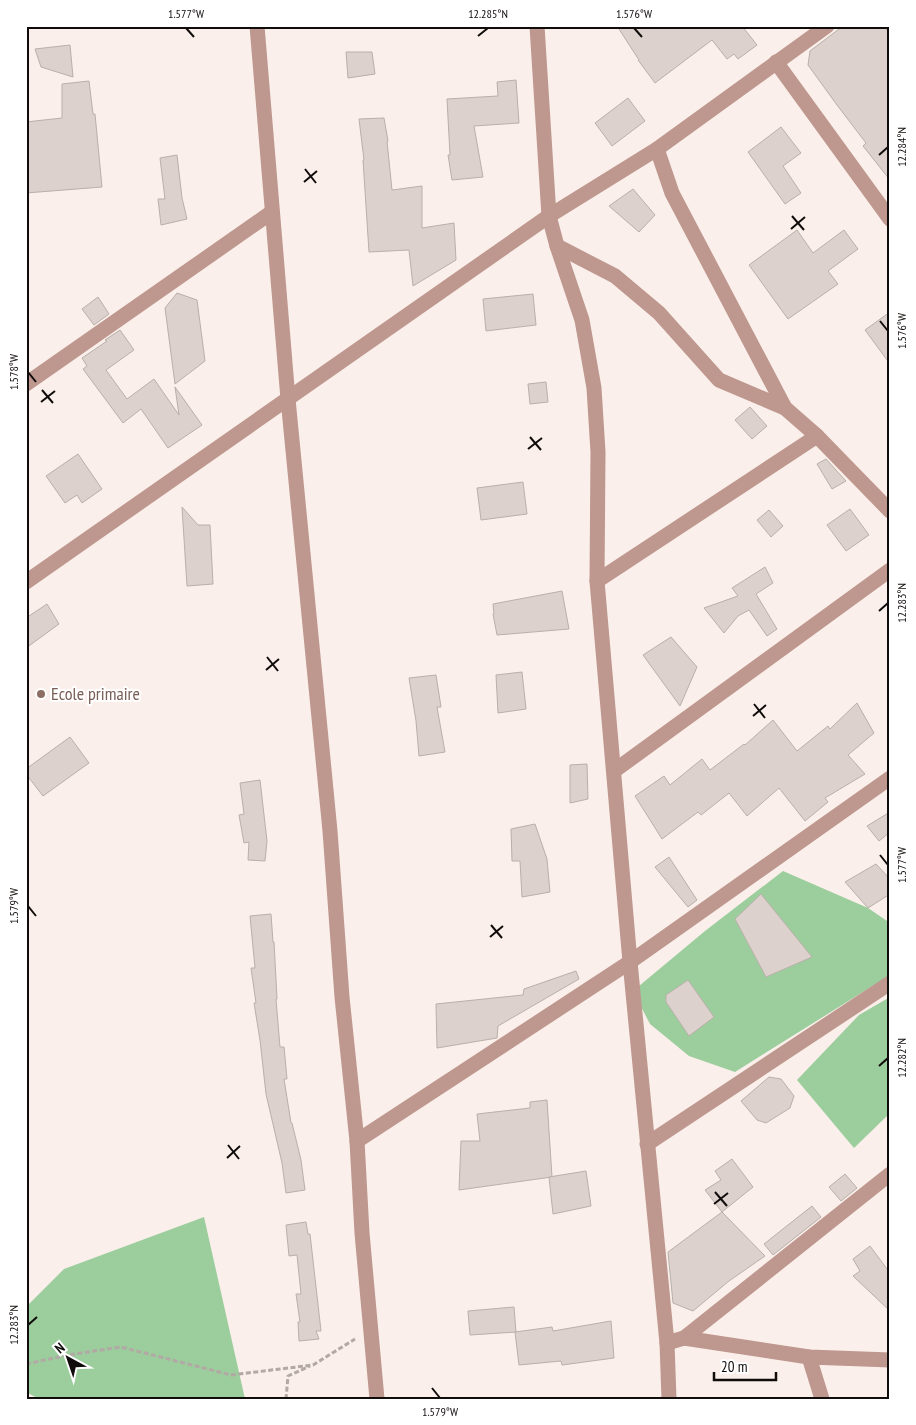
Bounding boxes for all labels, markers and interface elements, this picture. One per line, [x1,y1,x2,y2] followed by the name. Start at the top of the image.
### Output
[168,6,204,21] text: 1.577°W
[468,6,508,21] text: 12.285°N
[616,6,652,21] text: 1.576°W
[894,127,909,167] text: 12.284°N
[894,313,909,349] text: 1.576°W
[6,354,21,390] text: 1.578°W
[894,583,909,623] text: 12.283°N
[51,682,140,705] place label: Ecole primaire
[35,688,47,700] marker: Ecole primaire
[894,847,909,883] text: 1.577°W
[6,888,21,924] text: 1.579°W
[894,1038,909,1078] text: 12.282°N
[6,1305,21,1345] text: 12.283°N
[42,1332,92,1382] north arrow
[51,1339,68,1357] text: N
[714,1350,776,1382] scale bar
[721,1357,747,1376] text: 20 m
[422,1404,458,1419] text: 1.579°W

